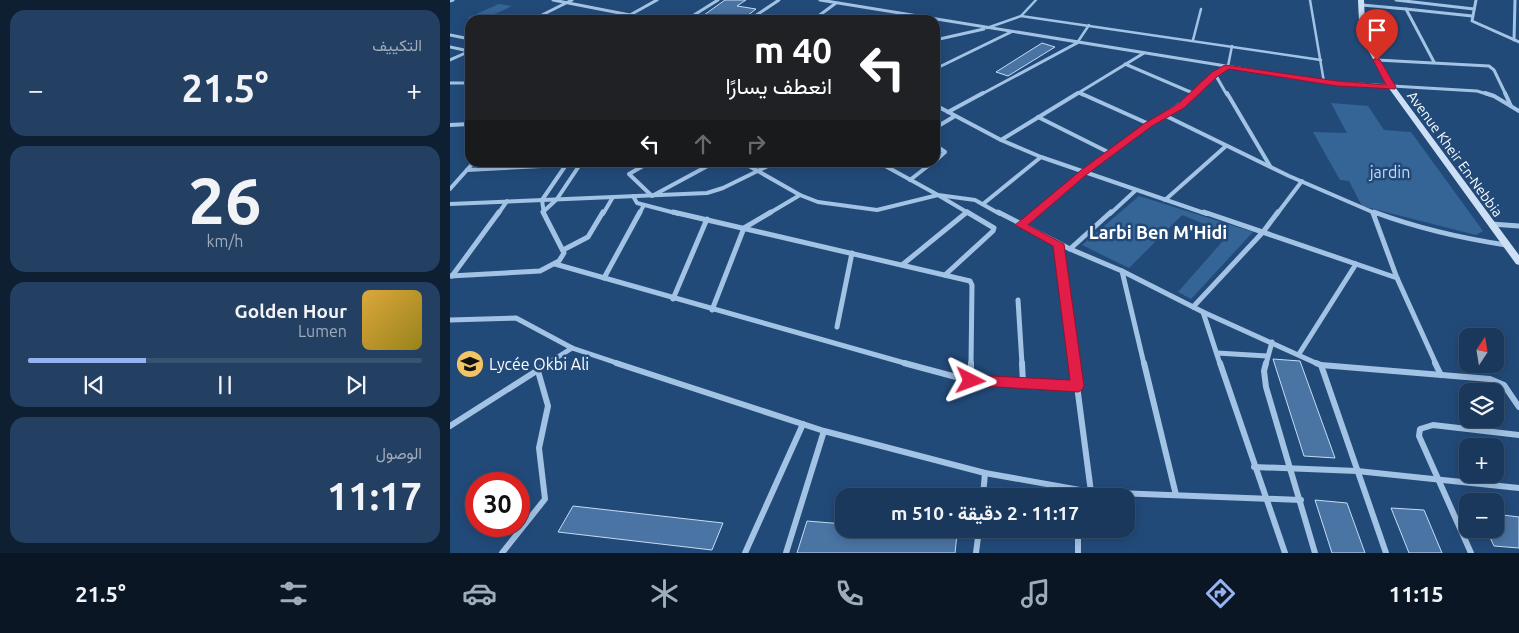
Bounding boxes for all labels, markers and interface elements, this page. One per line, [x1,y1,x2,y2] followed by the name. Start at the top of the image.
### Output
[1356,9,1398,60] pin
[1363,16,1391,44] icon: arrive
[754,30,832,70] text: 40 m
[850,35,915,100] icon: left
[372,36,422,54] text: التكييف
[181,67,269,109] text: 21.5°
[725,73,832,98] text: انعطف يسارًا
[28,74,44,105] text: −
[406,74,422,105] text: +
[1404,88,1506,220] street label: Avenue Kheir En-Nebbia
[636,130,664,158] icon: left
[689,130,717,158] icon: ahead
[742,130,770,158] icon: right
[188,163,262,236] text: 26
[1368,163,1410,181] park label: jardin
[1089,222,1227,242] district label: Larbi Ben M'Hidi
[207,232,243,250] text: km/h
[235,300,347,322] text: Golden Hour
[298,322,347,340] text: Lumen
[1459,328,1504,372] north arrow
[1459,328,1504,538] map controls
[455,349,485,379] school or university icon: Lycée Okbi Ali
[944,354,996,406] position arrow
[489,355,589,373] place label: Lycée Okbi Ali
[80,371,108,399] icon: previous
[211,371,239,399] icon: pause
[342,371,370,399] icon: next
[1459,383,1504,428] button: layers
[1459,438,1504,483] button: +
[376,444,422,462] text: الوصول
[465,472,530,537] speed limit sign: 30
[327,475,422,517] text: 11:17
[1459,493,1504,538] button: −
[891,502,1079,524] text: 11:17 · 2 دقيقة · 510 m
[276,576,311,611] icon: filters
[462,576,497,611] icon: car
[647,576,682,611] icon: climate
[832,576,867,611] icon: phone
[1018,576,1053,611] icon: music
[1203,576,1238,611] icon: directions
[75,581,126,606] text: 21.5°
[1389,581,1444,606] text: 11:15

